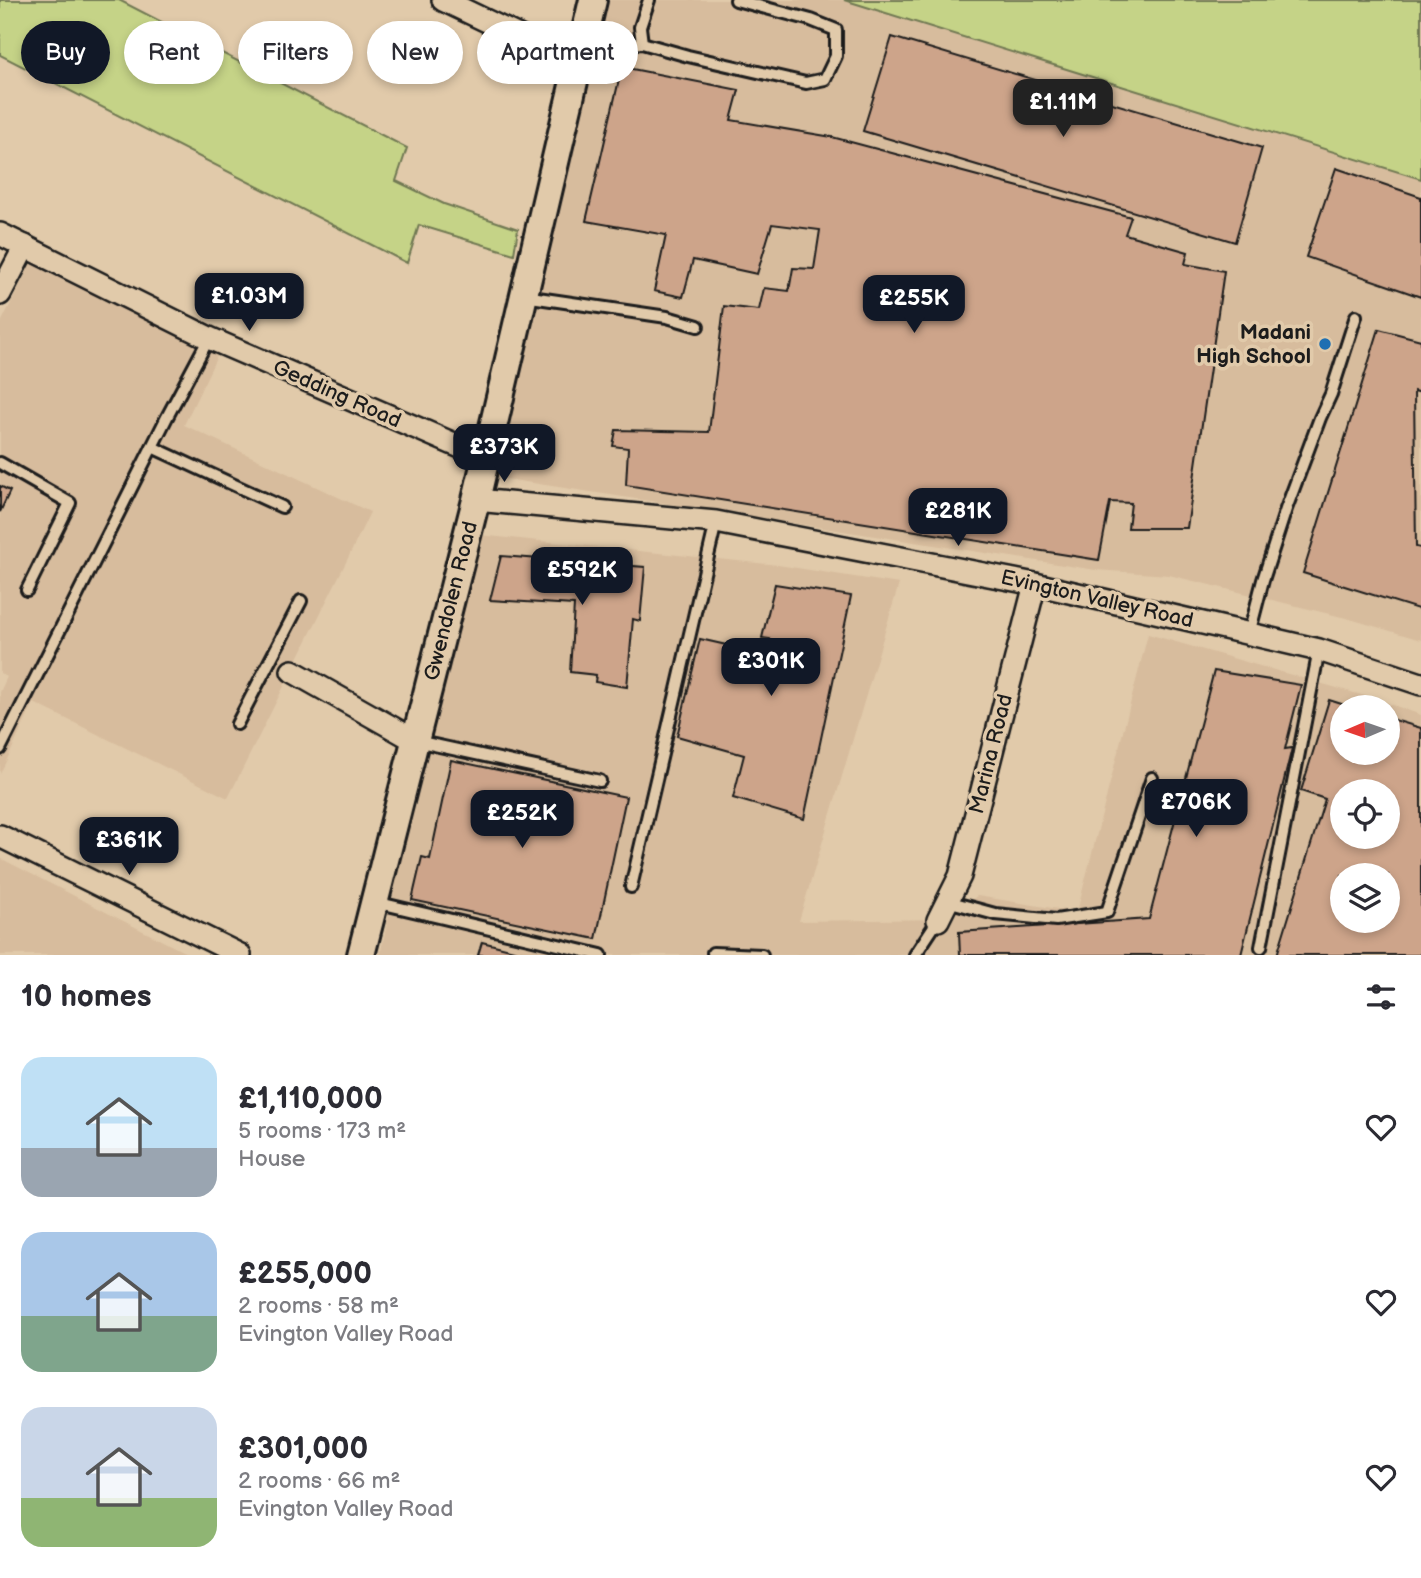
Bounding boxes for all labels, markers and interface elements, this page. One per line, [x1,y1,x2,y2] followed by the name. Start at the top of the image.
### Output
[21,21,110,84] chip: Buy
[124,21,224,84] chip: Rent
[238,21,353,84] chip: Filters
[367,21,463,84] chip: New
[477,21,638,84] chip: Apartment
[1006,80,1120,139] pin: £1.11M
[1029,88,1097,116] text: £1.11M
[192,274,306,333] pin: £1.03M
[865,276,963,335] pin: £255K
[211,282,287,310] text: £1.03M
[879,284,949,312] text: £255K
[1196,320,1311,369] place label: Madani High School
[1317,336,1333,352] marker: Madani High School
[269,355,405,433] street label: Gedding Road
[455,424,553,484] pin: £373K
[469,433,539,461] text: £373K
[909,489,1007,548] pin: £281K
[924,497,992,525] text: £281K
[419,519,483,683] street label: Gwendolen Road
[533,548,631,607] pin: £592K
[547,556,617,584] text: £592K
[998,565,1196,633] street label: Evington Valley Road
[722,638,820,698] pin: £301K
[737,647,805,675] text: £301K
[964,691,1018,817] street label: Marina Road
[1330,695,1400,765] north arrow
[1330,695,1400,933] map controls
[1330,779,1400,849] button: locate
[1147,780,1245,839] pin: £706K
[1161,788,1231,816] text: £706K
[473,790,571,850] pin: £252K
[487,799,557,827] text: £252K
[80,818,178,877] pin: £361K
[96,826,163,854] text: £361K
[1330,863,1400,933] button: layers
[1362,978,1400,1016] icon: filters
[21,979,152,1015] text: 10 homes
[238,1081,383,1117] text: £1,110,000
[77,1085,161,1169] icon: home
[1362,1108,1400,1146] icon: heart
[238,1117,406,1145] text: 5 rooms · 173 m²
[238,1145,305,1173] text: House
[238,1256,372,1292] text: £255,000
[77,1260,161,1344] icon: home
[1362,1283,1400,1321] icon: heart
[238,1292,399,1320] text: 2 rooms · 58 m²
[238,1320,453,1348] text: Evington Valley Road
[238,1431,368,1467] text: £301,000
[77,1435,161,1519] icon: home
[1362,1458,1400,1496] icon: heart
[238,1467,400,1495] text: 2 rooms · 66 m²
[238,1495,453,1523] text: Evington Valley Road

